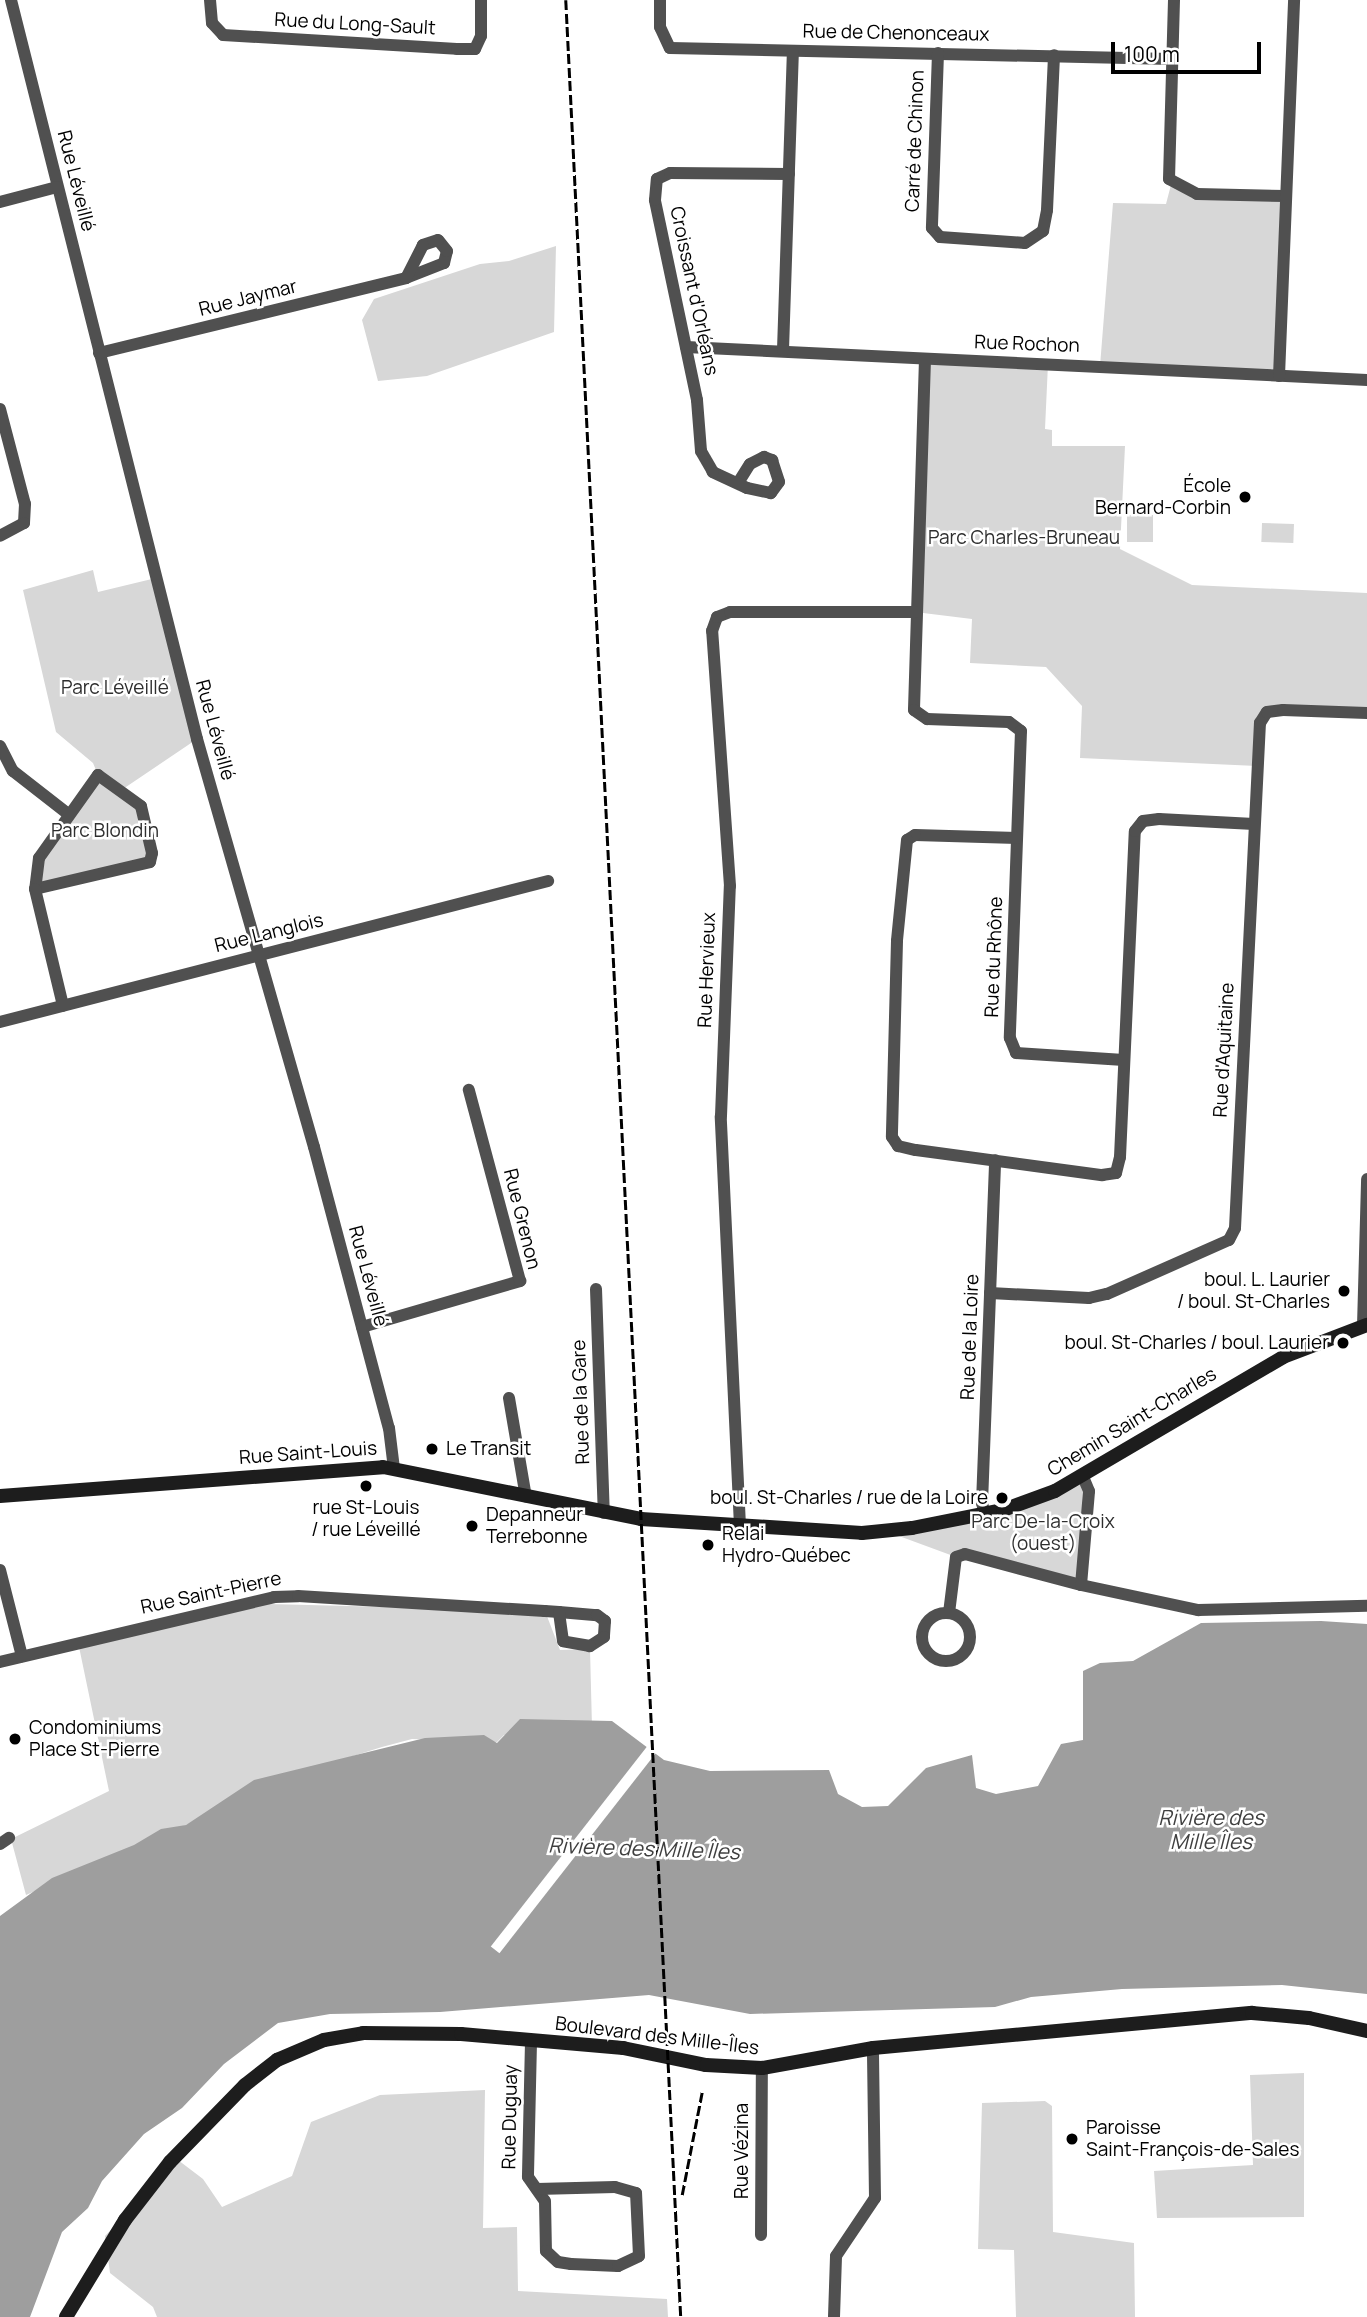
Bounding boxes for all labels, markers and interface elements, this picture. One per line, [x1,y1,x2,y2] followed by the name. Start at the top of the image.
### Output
[274,8,436,40] street label: Rue du Long-Sault
[802,20,990,46] street label: Rue de Chenonceaux
[1115,28,1266,72] scale bar
[1124,40,1180,68] text: 100 m
[901,70,929,212] street label: Carré de Chinon
[52,128,100,234] street label: Rue Léveillé
[665,204,723,378] street label: Croissant d'Orléans
[196,275,300,321] street label: Rue Jaymar
[974,331,1080,357] street label: Rue Rochon
[1095,475,1231,519] place label: École Bernard-Corbin
[1237,489,1253,505] marker: École Bernard-Corbin
[928,527,1120,549] park label: Parc Charles-Bruneau
[61,677,169,699] park label: Parc Léveillé
[191,677,239,783] street label: Rue Léveillé
[51,820,159,842] park label: Parc Blondin
[980,896,1008,1018] street label: Rue du Rhône
[212,909,326,957] street label: Rue Langlois
[694,912,720,1028] street label: Rue Hervieux
[1209,982,1239,1118] street label: Rue d'Aquitaine
[499,1166,545,1272] street label: Rue Grenon
[344,1223,392,1329] street label: Rue Léveillé
[1177,1269,1330,1313] place label: boul. L. Laurier / boul. St-Charles
[956,1274,984,1400] street label: Rue de la Loire
[1336,1283,1352,1299] marker: boul. L. Laurier / boul. St-Charles
[1065,1332,1329,1354] place label: boul. St-Charles / boul. Laurier
[1335,1335,1351,1351] marker: boul. St-Charles / boul. Laurier
[567,1339,595,1465] street label: Rue de la Gare
[1044,1363,1220,1481] street label: Chemin Saint-Charles
[238,1437,378,1469] street label: Rue Saint-Louis
[446,1438,531,1460] place label: Le Transit
[424,1441,440,1457] marker: Le Transit
[358,1478,374,1494] marker: rue St-Louis / rue Léveillé
[710,1487,988,1509] place label: boul. St-Charles / rue de la Loire
[994,1490,1010,1506] marker: boul. St-Charles / rue de la Loire
[311,1497,421,1541] place label: rue St-Louis / rue Léveillé
[486,1504,588,1548] place label: Depanneur Terrebonne
[971,1511,1115,1555] park label: Parc De-la-Croix (ouest)
[464,1518,480,1534] marker: Depanneur Terrebonne
[722,1523,851,1567] place label: Relai Hydro-Québec
[700,1537,716,1553] marker: Relai Hydro-Québec
[139,1567,283,1619] street label: Rue Saint-Pierre
[29,1717,161,1761] place label: Condominiums Place St-Pierre
[7,1731,23,1747] marker: Condominiums Place St-Pierre
[1158,1804,1264,1854] water label: Rivière des Mille Îles
[548,1832,740,1864] water label: Rivière des Mille Îles
[554,2012,760,2060] street label: Boulevard des Mille-Îles
[498,2064,522,2170] street label: Rue Duguay
[731,2103,753,2199] street label: Rue Vézina
[1086,2117,1299,2161] place label: Paroisse Saint-François-de-Sales
[1064,2131,1080,2147] marker: Paroisse Saint-François-de-Sales

